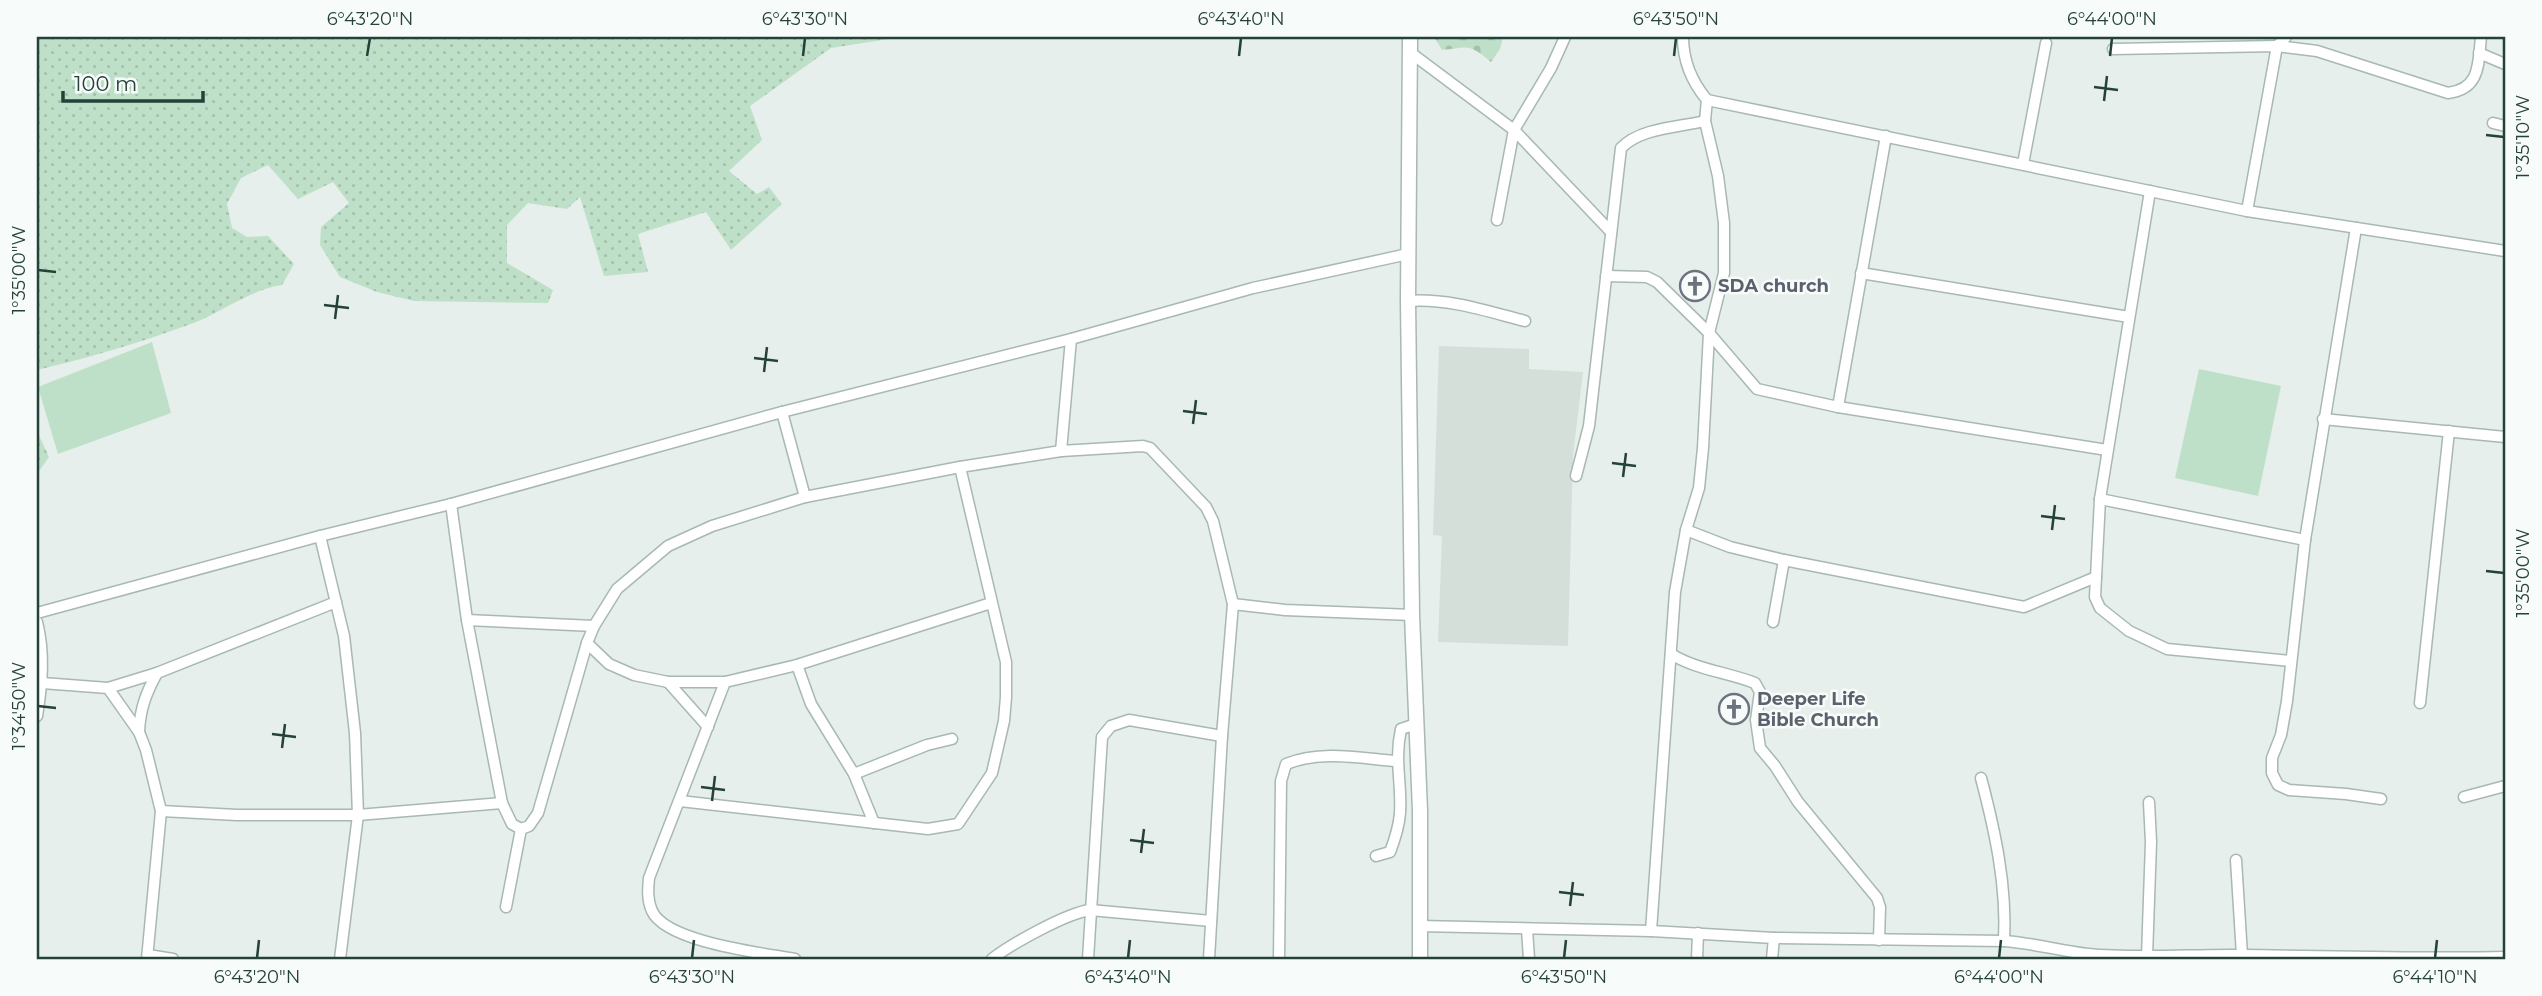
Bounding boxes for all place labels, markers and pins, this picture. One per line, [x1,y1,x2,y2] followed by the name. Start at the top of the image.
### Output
[1678,269,1712,303] church icon: SDA church
[1718,275,1829,297] place label: SDA church
[1757,688,1879,731] place label: Deeper Life Bible Church
[1717,692,1751,726] church icon: Deeper Life Bible Church

